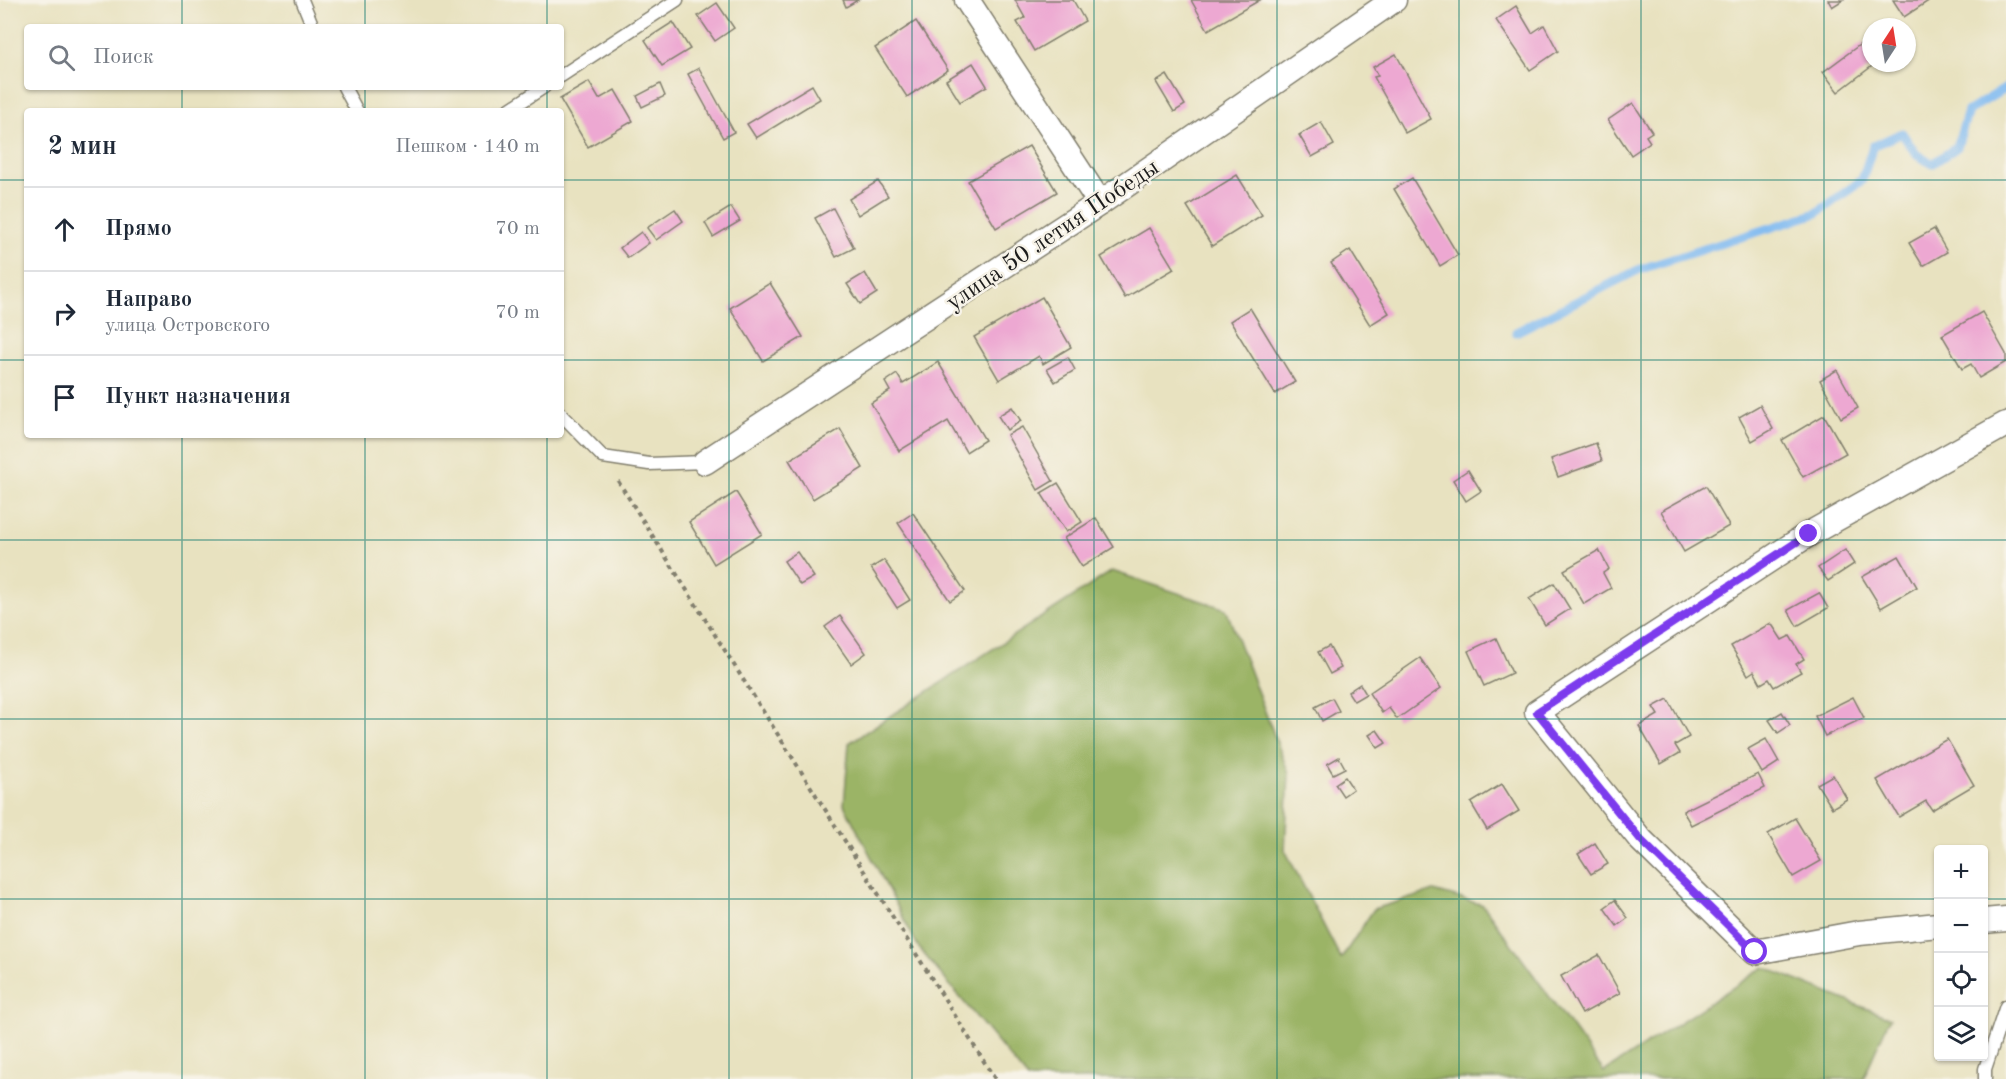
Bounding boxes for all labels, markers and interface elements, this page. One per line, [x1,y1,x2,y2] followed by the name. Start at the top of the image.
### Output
[1862,18,1916,72] north arrow
[24,24,564,90] search box
[45,41,78,74] icon: search
[93,46,154,68] text: Поиск
[48,134,117,160] text: 2 мин
[395,137,540,157] text: Пешком · 140 m
[943,156,1164,316] street label: улица 50 летия Победы
[48,213,81,246] icon: ahead
[105,218,172,240] text: Прямо
[495,219,540,239] text: 70 m
[105,289,192,311] text: Направо
[48,297,81,330] icon: right
[495,303,540,323] text: 70 m
[105,316,270,336] text: улица Островского
[48,381,81,414] icon: arrive
[105,386,291,408] text: Пункт назначения
[1795,520,1821,546] route end
[1934,845,1988,1061] map controls
[1934,845,1988,899] button: +
[1934,899,1988,953] button: −
[1741,938,1767,964] route start
[1934,953,1988,1007] button: locate
[1934,1007,1988,1061] button: layers

